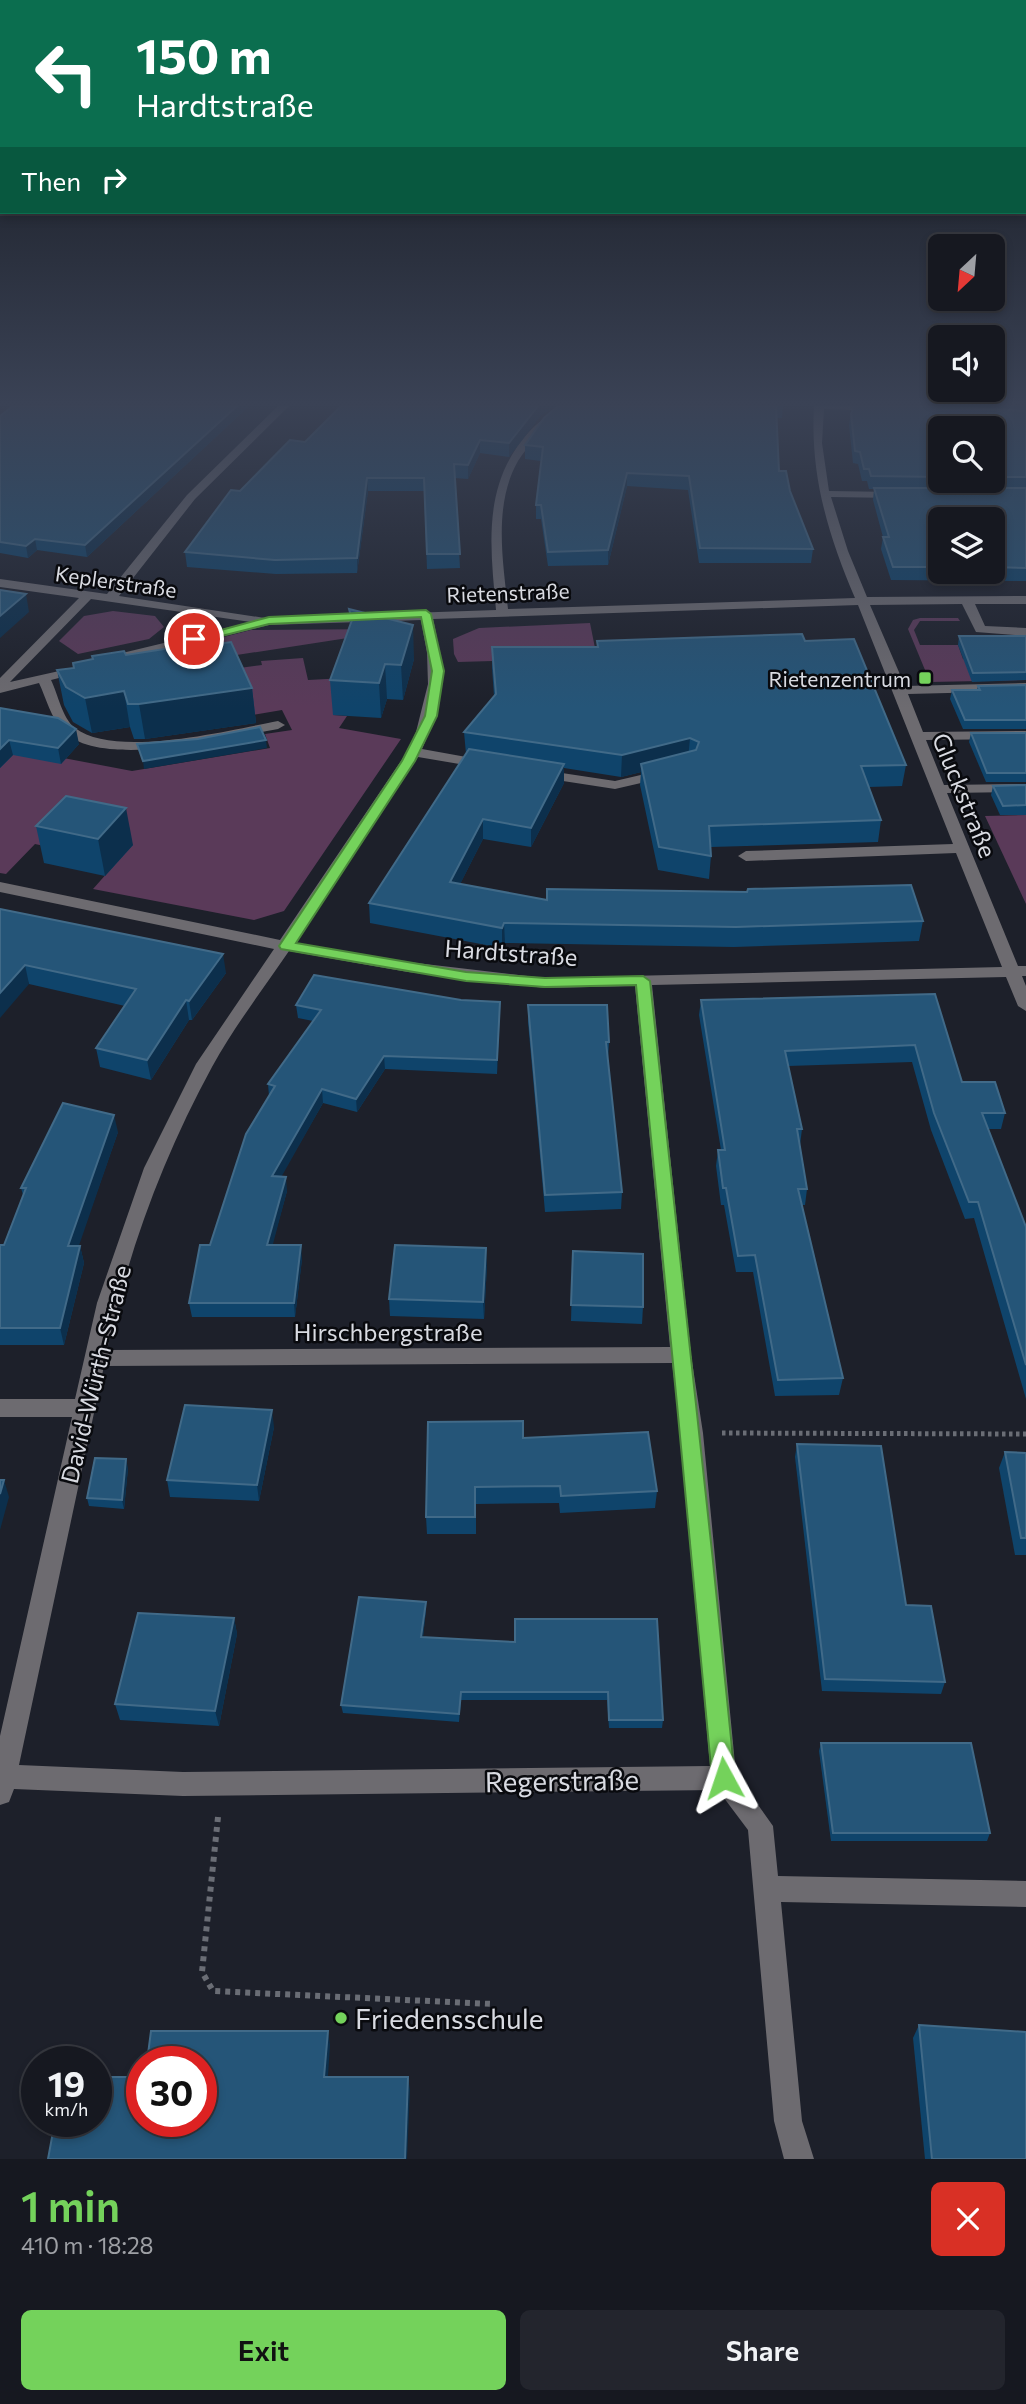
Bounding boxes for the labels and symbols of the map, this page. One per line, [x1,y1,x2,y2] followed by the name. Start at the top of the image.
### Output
[928,234,1004,312] north arrow
[54,560,178,602] street label: Keplerstraße
[446,577,570,607] street label: Rietenstraße
[164,609,224,669] pin
[768,666,911,691] place label: Rietenzentrum
[917,670,933,686] marker: Rietenzentrum
[927,728,1003,862] street label: Gluckstraße
[444,933,578,971] street label: Hardtstraße
[54,1262,136,1486] street label: David-Würth-Straße
[293,1317,483,1346] street label: Hirschbergstraße
[687,1741,761,1815] position arrow
[485,1762,639,1798] street label: Regerstraße
[355,2001,544,2035] place label: Friedensschule
[333,2010,349,2026] marker: Friedensschule
[126,2046,217,2137] speed limit sign: 30

